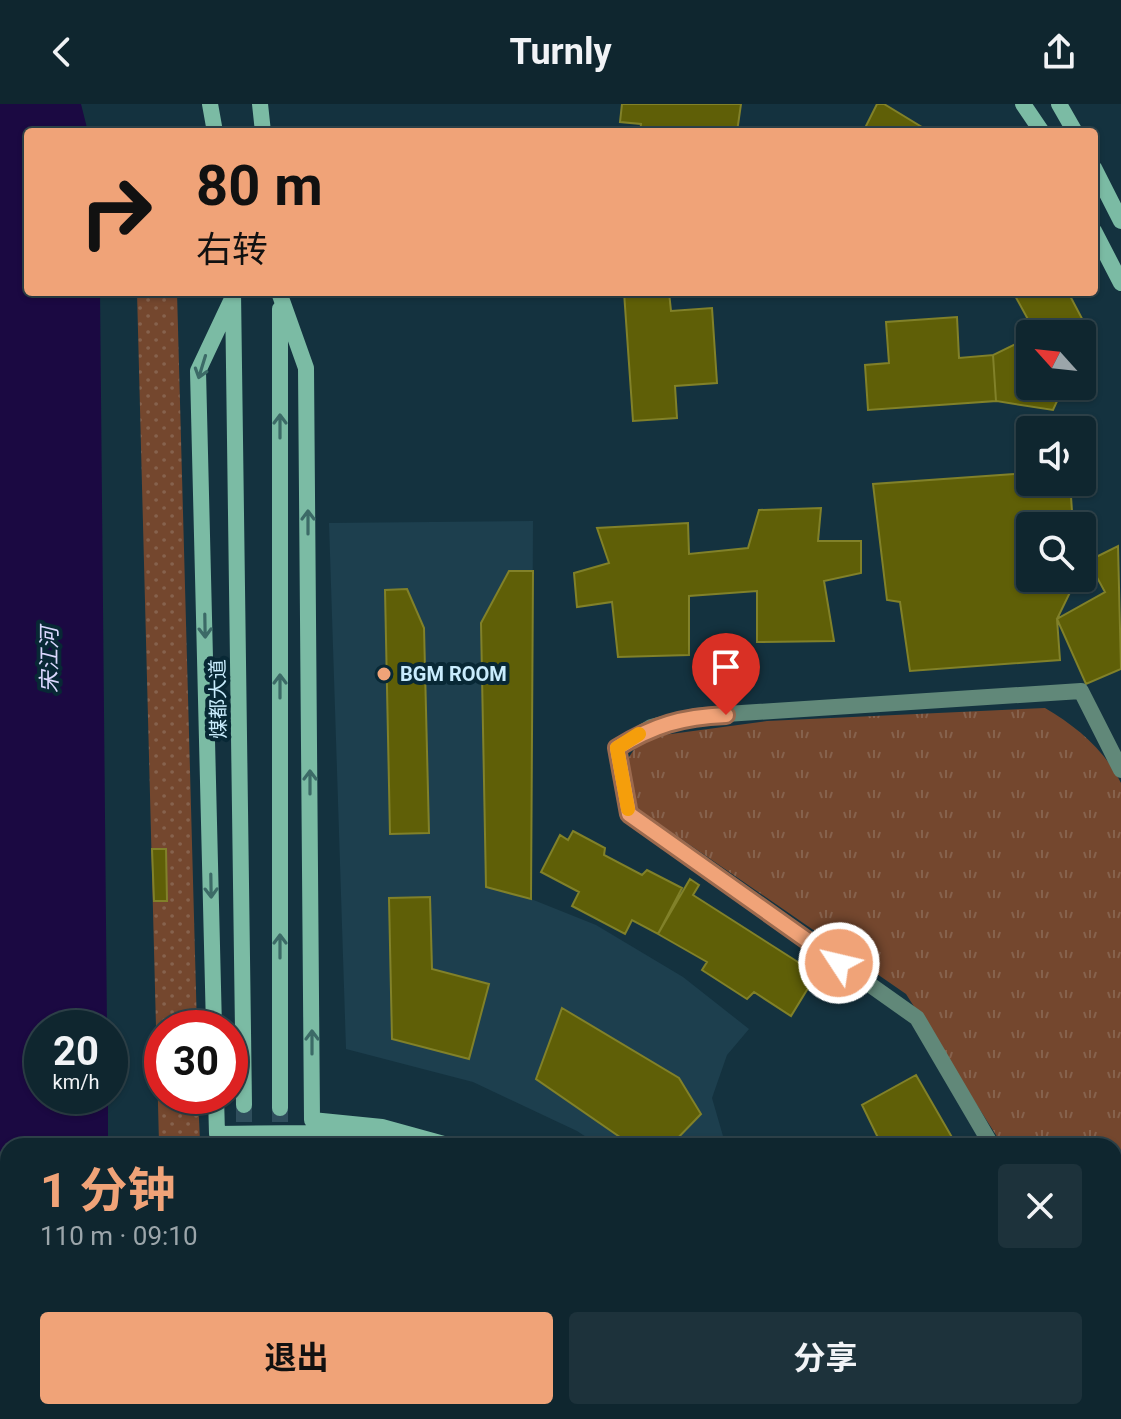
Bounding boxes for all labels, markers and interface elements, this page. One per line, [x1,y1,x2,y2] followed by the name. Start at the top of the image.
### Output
[40,30,84,74] icon: back
[1037,30,1081,74] icon: share
[509,31,612,73] text: Turnly
[196,153,323,219] text: 80 m
[64,160,168,264] icon: right
[196,229,268,271] text: 右转
[1016,320,1096,400] north arrow
[1016,320,1096,592] map controls
[194,353,209,379] one-way arrow
[272,413,288,440] one-way arrow
[1016,416,1096,496] button: sound
[300,509,316,536] one-way arrow
[1016,512,1096,592] button: search
[197,612,212,639] one-way arrow
[37,623,62,693] water label: 宋江河
[692,633,760,715] pin
[704,645,748,689] icon: arrive
[205,659,231,739] street label: 煤都大道
[400,662,507,686] place label: BGM ROOM
[375,665,393,683] marker: BGM ROOM
[272,673,288,700] one-way arrow
[302,769,318,796] one-way arrow
[203,872,219,899] one-way arrow
[797,921,881,1005] position arrow
[272,933,288,960] one-way arrow
[144,1010,248,1114] speed limit sign: 30
[53,1028,99,1075] text: 20
[304,1029,320,1056] one-way arrow
[53,1070,99,1094] text: km/h
[40,1162,175,1219] text: 1 分钟
[998,1164,1082,1248] button: close
[40,1221,198,1251] text: 110 m · 09:10
[40,1312,553,1404] button: 退出
[569,1312,1082,1404] button: 分享

